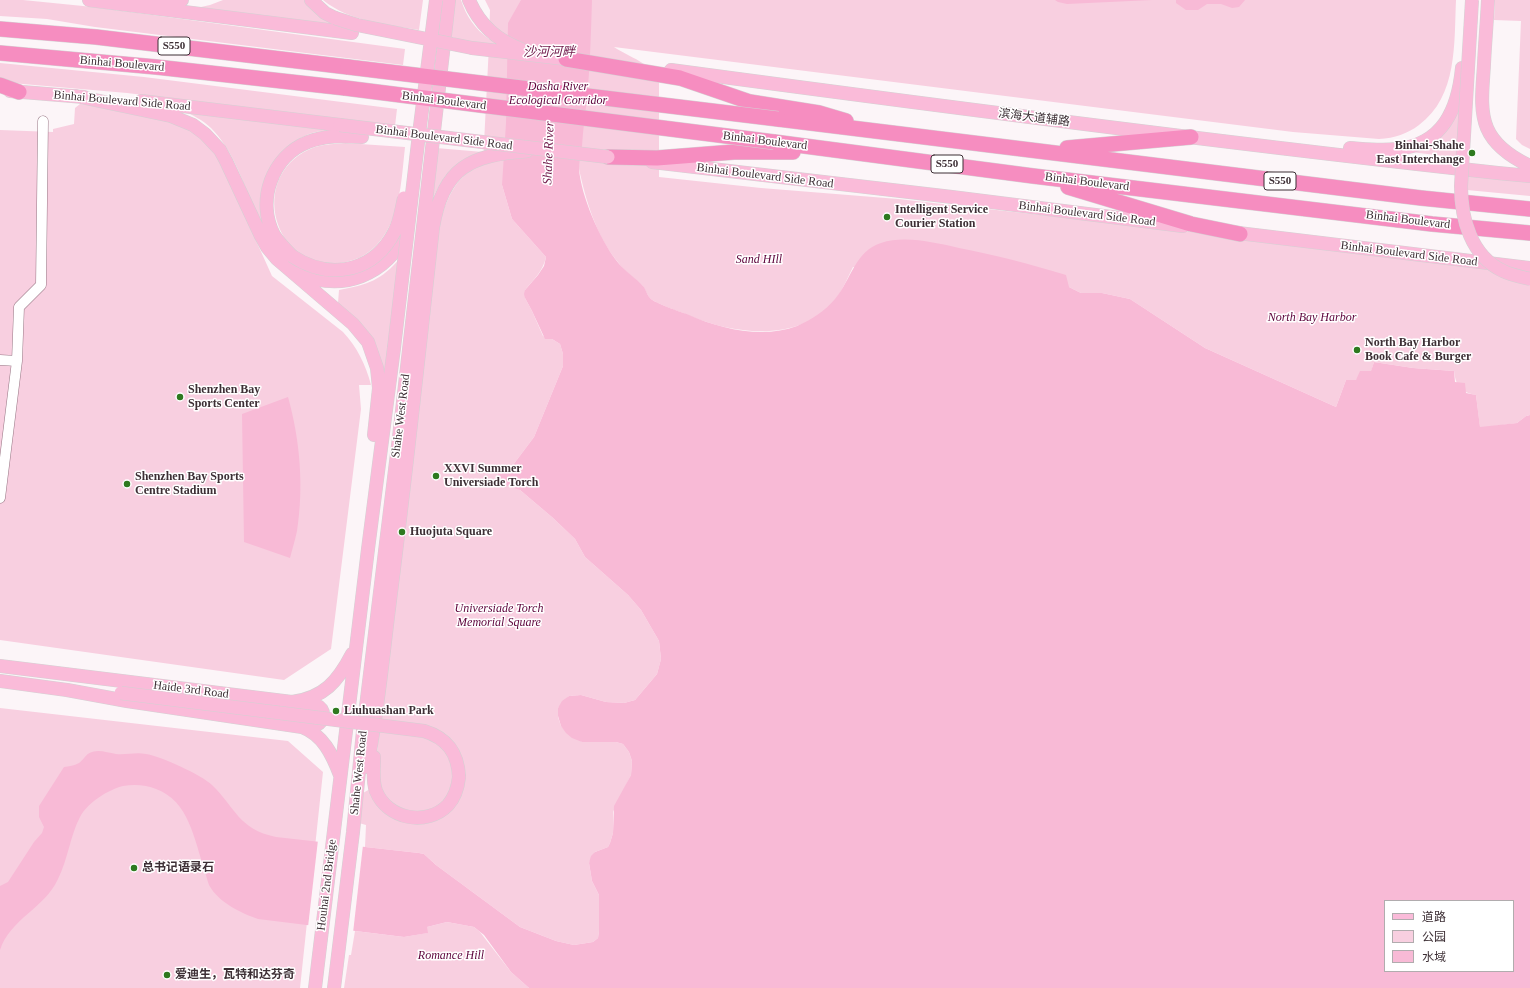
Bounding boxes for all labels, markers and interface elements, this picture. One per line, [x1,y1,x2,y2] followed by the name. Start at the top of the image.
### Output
[158,37,190,55] road number: S550
[523,45,575,61] water label: 沙河河畔
[79,53,165,75] street label: Binhai Boulevard
[509,80,607,108] park label: Dasha River Ecological Corridor
[53,88,191,114] street label: Binhai Boulevard Side Road
[401,89,487,113] street label: Binhai Boulevard
[997,106,1071,130] street label: 滨海大道辅路
[540,121,558,185] water label: Shahe River
[375,122,513,154] street label: Binhai Boulevard Side Road
[722,129,808,153] street label: Binhai Boulevard
[1377,139,1464,167] place label: Binhai-Shahe East Interchange
[1467,148,1477,158] marker: Binhai-Shahe East Interchange
[931,155,963,173] road number: S550
[696,160,834,192] street label: Binhai Boulevard Side Road
[1044,170,1130,194] street label: Binhai Boulevard
[1264,172,1296,190] road number: S550
[1018,198,1156,230] street label: Binhai Boulevard Side Road
[895,203,988,231] place label: Intelligent Service Courier Station
[1365,208,1451,232] street label: Binhai Boulevard
[882,212,892,222] marker: Intelligent Service Courier Station
[1340,238,1478,270] street label: Binhai Boulevard Side Road
[736,253,782,267] park label: Sand HIll
[1268,311,1356,325] park label: North Bay Harbor
[1365,336,1471,364] place label: North Bay Harbor Book Cafe & Burger
[1352,345,1362,355] marker: North Bay Harbor Book Cafe & Burger
[389,373,413,459] street label: Shahe West Road
[188,383,260,411] place label: Shenzhen Bay Sports Center
[175,392,185,402] marker: Shenzhen Bay Sports Center
[444,462,538,490] place label: XXVI Summer Universiade Torch
[135,470,244,498] place label: Shenzhen Bay Sports Centre Stadium
[431,471,441,481] marker: XXVI Summer Universiade Torch
[122,479,132,489] marker: Shenzhen Bay Sports Centre Stadium
[410,525,492,539] place label: Huojuta Square
[397,527,407,537] marker: Huojuta Square
[455,602,543,630] park label: Universiade Torch Memorial Square
[152,678,230,702] street label: Haide 3rd Road
[344,704,434,718] place label: Liuhuashan Park
[331,706,341,716] marker: Liuhuashan Park
[347,730,371,816] street label: Shahe West Road
[314,838,340,932] street label: Houhai 2nd Bridge
[142,861,214,875] place label: 总书记语录石
[129,863,139,873] marker: 总书记语录石
[1384,900,1514,972] legend
[1422,910,1446,924] text: 道路
[1422,930,1446,944] text: 公园
[418,949,484,963] park label: Romance Hill
[1422,950,1446,964] text: 水域
[175,968,295,982] place label: 爱迪生，瓦特和达芬奇
[162,970,172,980] marker: 爱迪生，瓦特和达芬奇

